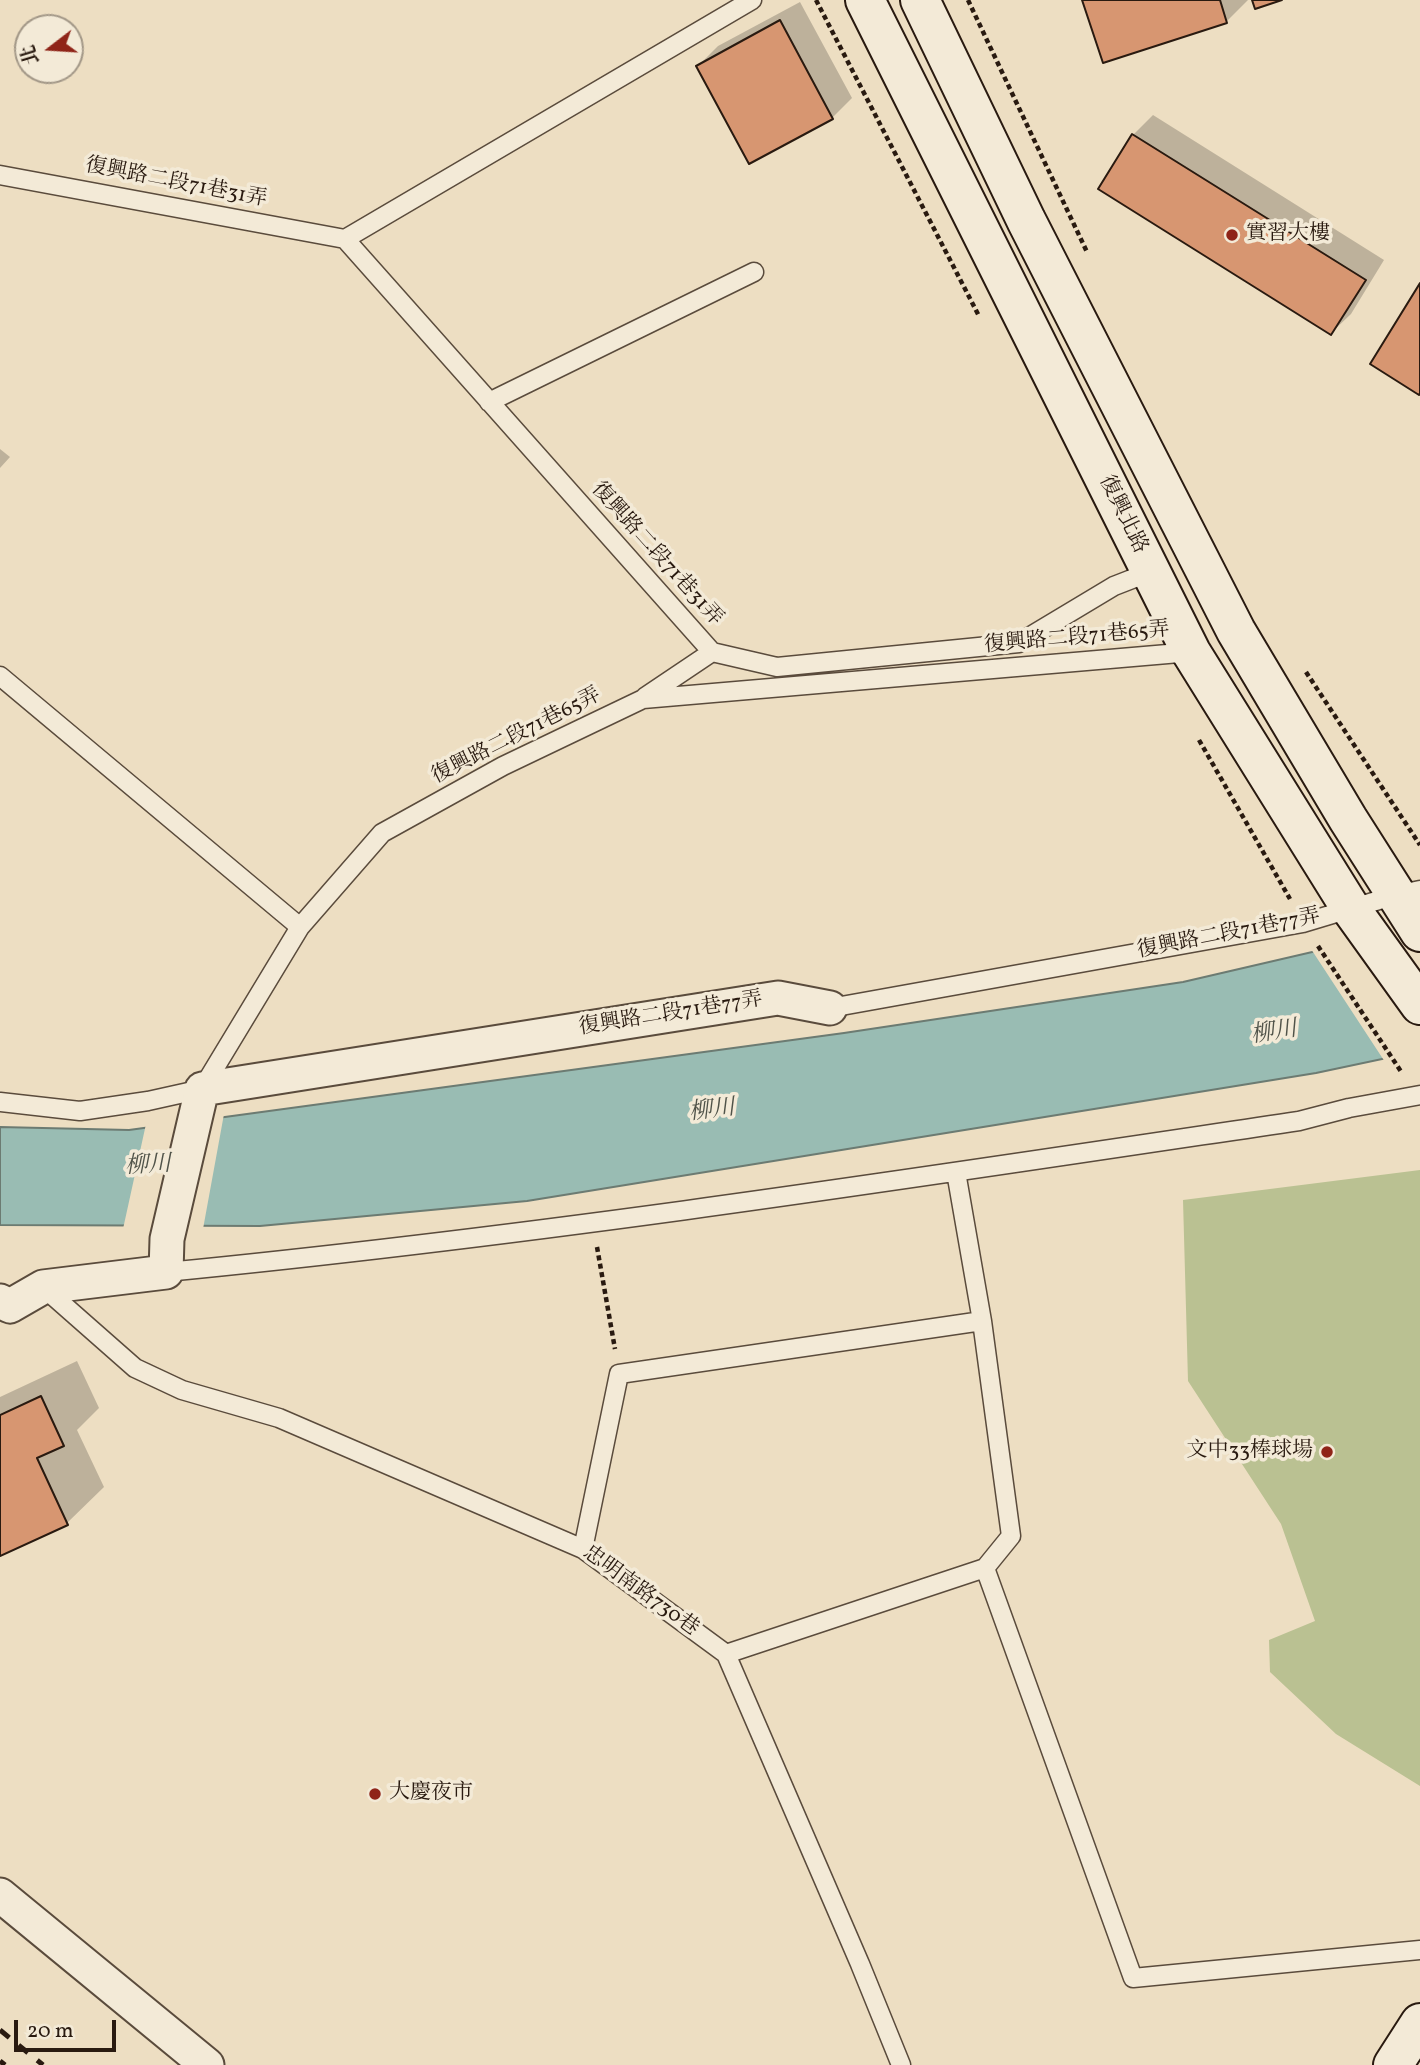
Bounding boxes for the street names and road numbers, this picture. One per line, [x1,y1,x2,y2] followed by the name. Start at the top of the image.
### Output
[83,154,269,214] street label: 復興路二段71巷31弄
[1092,472,1152,558] street label: 復興北路
[585,478,727,632] street label: 復興路二段71巷31弄
[983,618,1171,660] street label: 復興路二段71巷65弄
[428,684,606,790] street label: 復興路二段71巷65弄
[1135,905,1323,965] street label: 復興路二段71巷77弄
[577,988,765,1042] street label: 復興路二段71巷77弄
[577,1541,703,1643] street label: 忠明南路730巷

